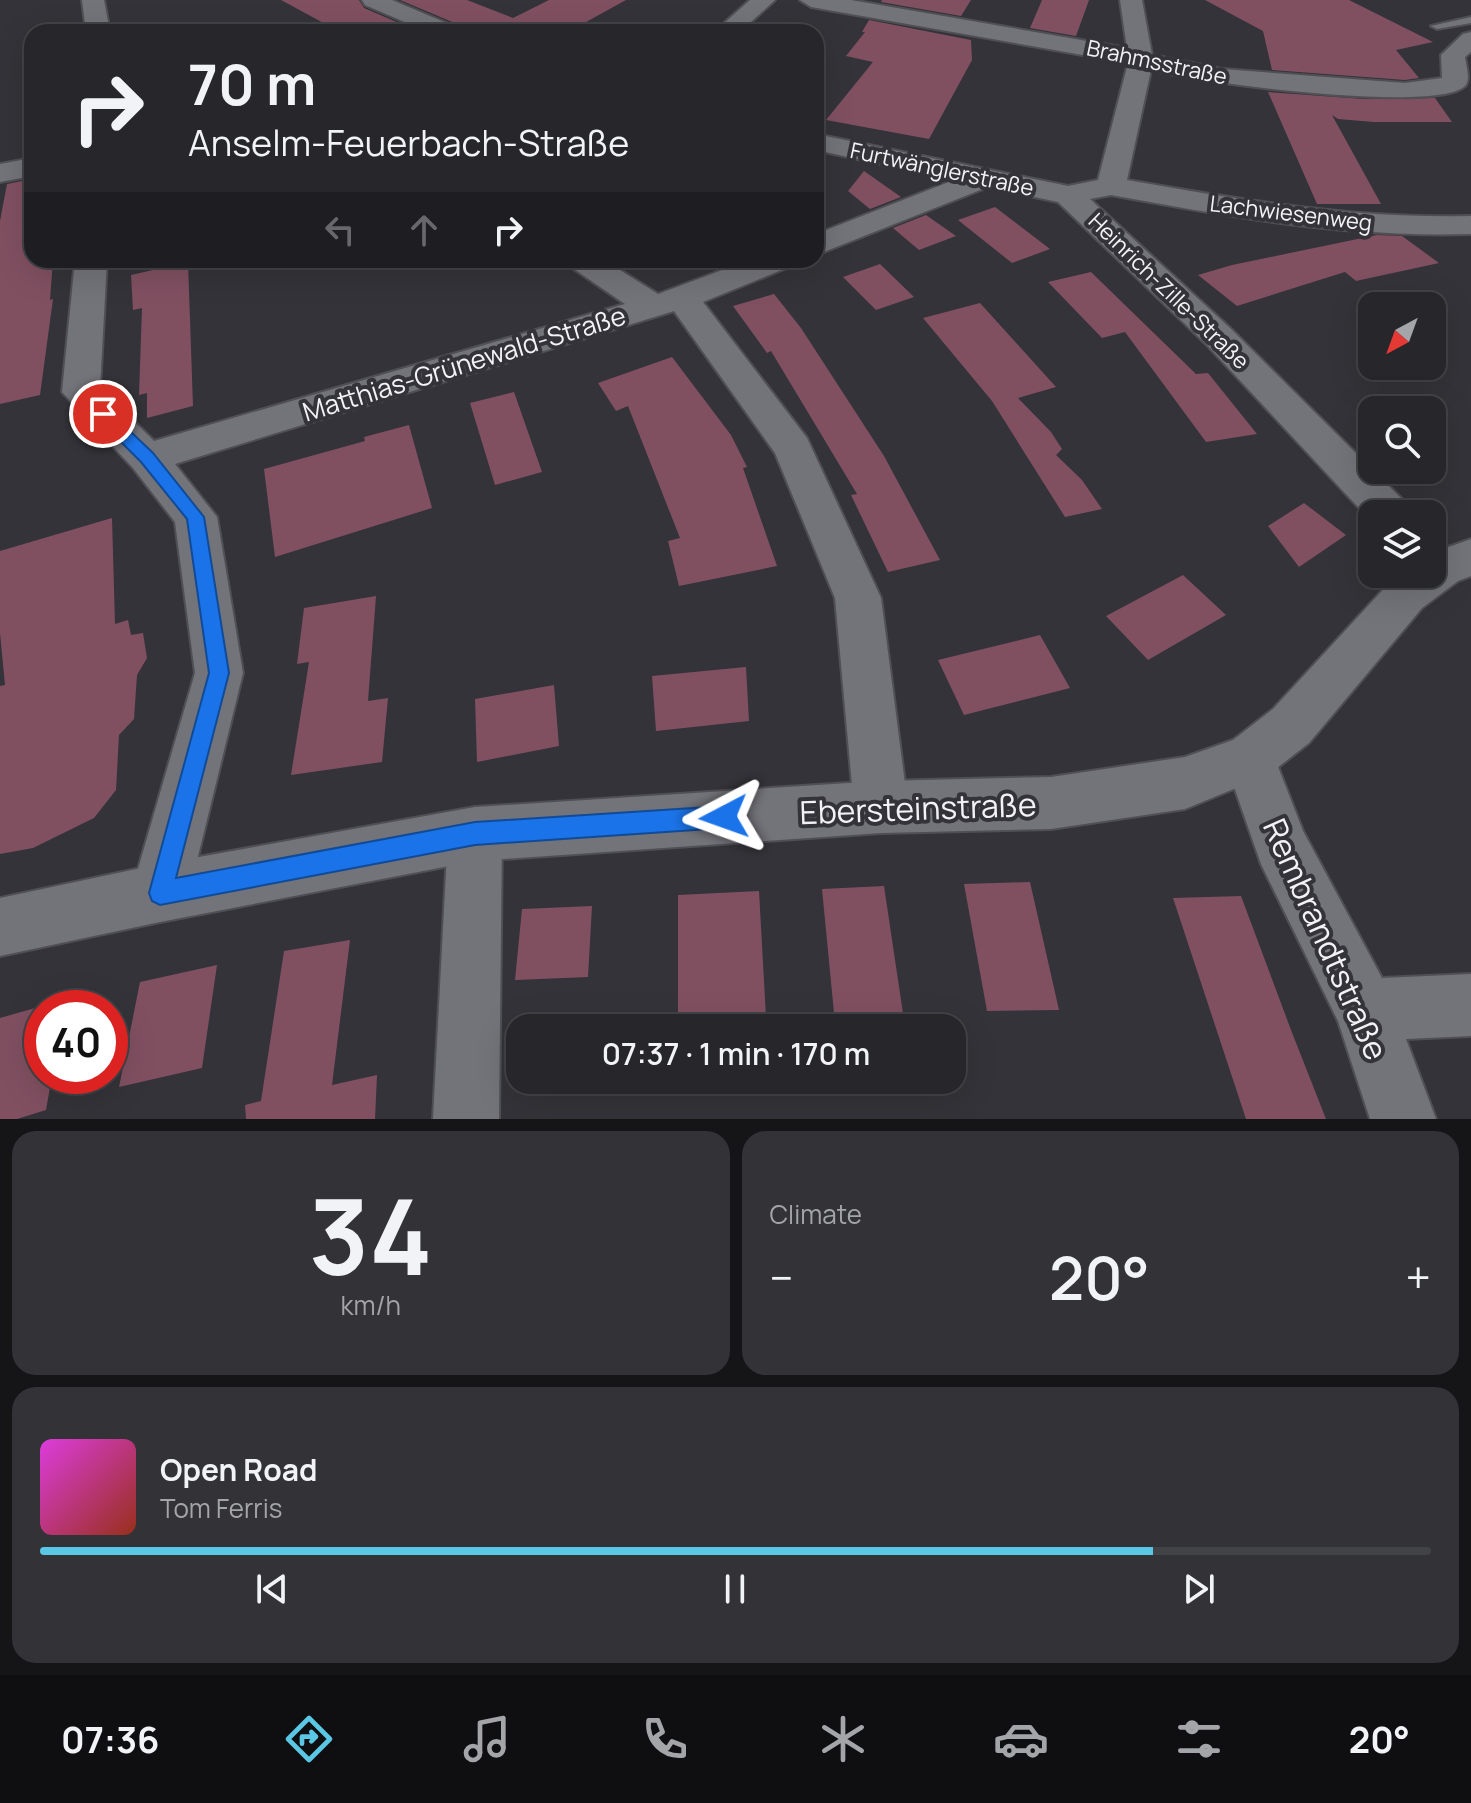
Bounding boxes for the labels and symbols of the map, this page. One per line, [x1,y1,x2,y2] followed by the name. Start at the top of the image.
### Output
[1084,33,1230,92] street label: Brahmsstraße
[847,135,1037,203] street label: Furtwänglerstraße
[1208,188,1374,238] street label: Lachwiesenweg
[1082,206,1256,376] street label: Heinrich-Zille-Straße
[1358,292,1446,380] north arrow
[298,297,630,429] street label: Matthias-Grünewald-Straße
[69,380,137,448] pin
[682,775,766,859] position arrow
[799,782,1037,834] street label: Ebersteinstraße
[1253,811,1399,1067] street label: Rembrandtstraße
[24,990,128,1094] speed limit sign: 40

